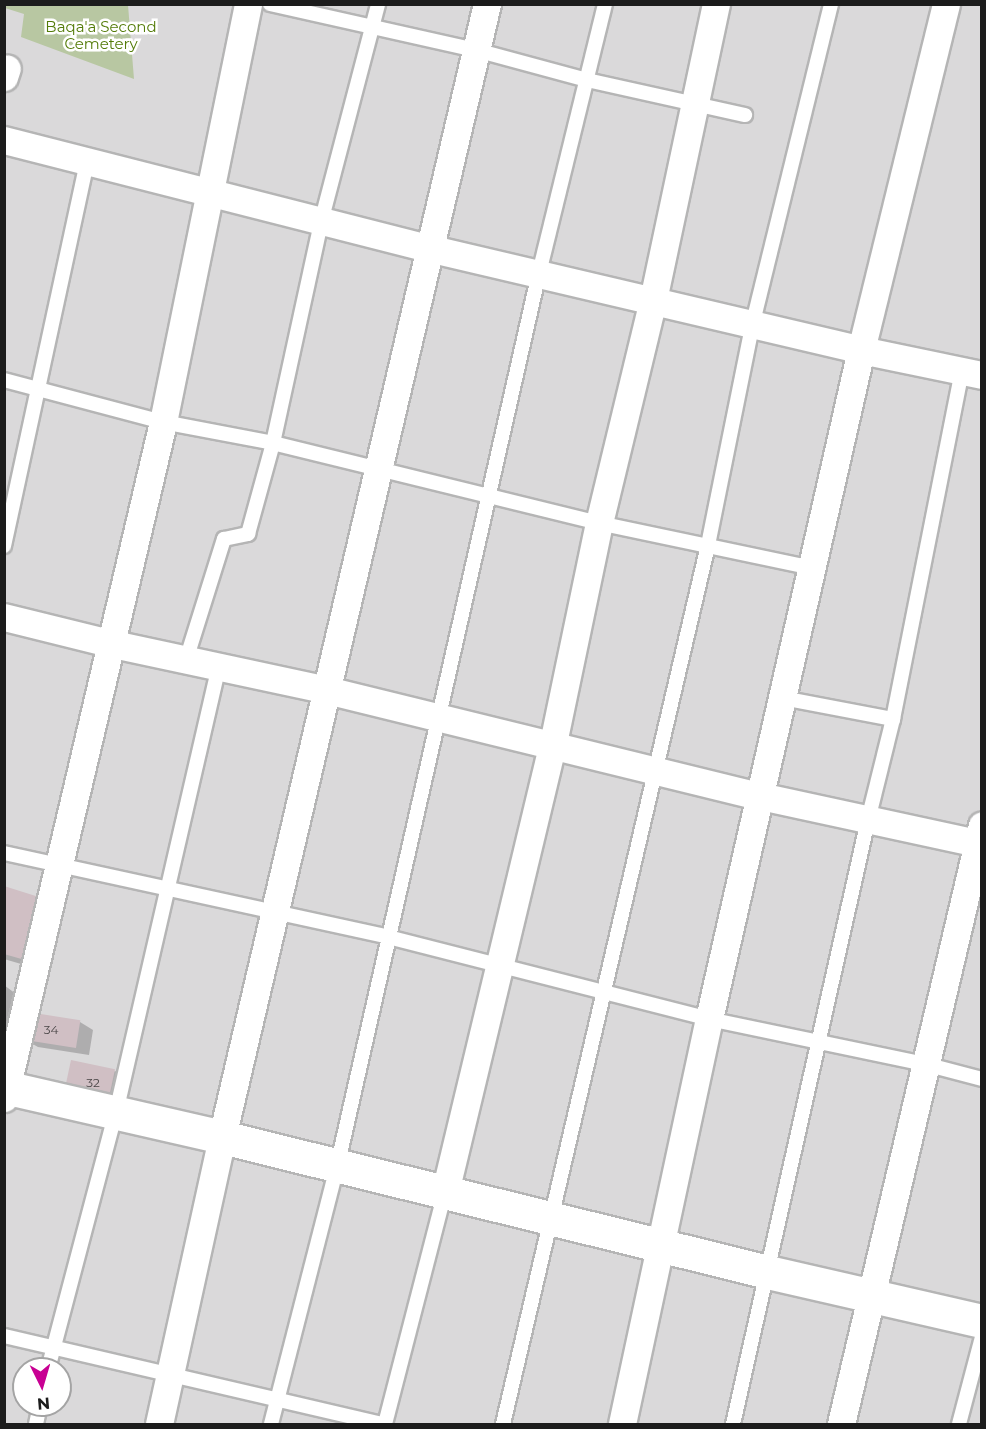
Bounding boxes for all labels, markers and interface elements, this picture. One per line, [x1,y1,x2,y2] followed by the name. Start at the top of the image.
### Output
[45,17,157,52] park label: Baqa'a Second Cemetery
[44,1023,58,1037] house number: 34
[86,1076,100,1090] house number: 32
[12,1357,72,1417] north arrow
[36,1393,51,1413] text: N

